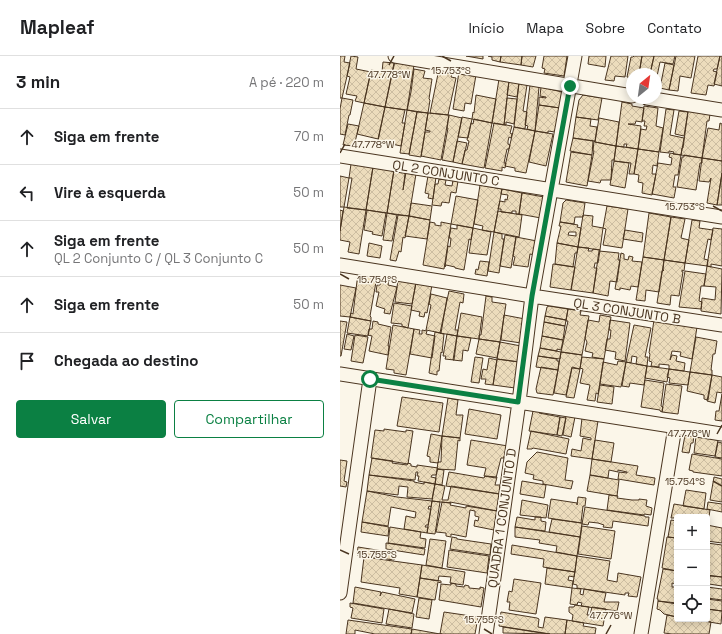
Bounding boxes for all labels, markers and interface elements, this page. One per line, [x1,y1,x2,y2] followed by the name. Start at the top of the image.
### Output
[20,15,94,40] text: Mapleaf
[468,19,504,37] text: Início
[526,19,564,37] text: Mapa
[586,19,625,37] text: Sobre
[647,19,702,37] text: Contato
[431,64,471,77] text: 15.753°S
[367,68,411,81] text: 47.778°W
[626,68,662,104] north arrow
[16,71,60,93] text: 3 min
[249,74,324,91] text: A pé · 220 m
[561,77,579,95] route end
[16,126,38,148] icon: ahead
[54,127,160,146] text: Siga em frente
[294,128,324,145] text: 70 m
[351,138,395,151] text: 47.778°W
[391,156,501,190] street label: QL 2 CONJUNTO C
[16,182,38,204] icon: left
[54,183,166,202] text: Vire à esquerda
[293,184,324,201] text: 50 m
[665,200,705,213] text: 15.753°S
[54,231,160,250] text: Siga em frente
[16,238,38,260] icon: ahead
[293,240,324,257] text: 50 m
[54,250,263,267] text: QL 2 Conjunto C / QL 3 Conjunto C
[357,273,397,286] text: 15.754°S
[16,294,38,316] icon: ahead
[572,294,682,328] street label: QL 3 CONJUNTO B
[54,295,160,314] text: Siga em frente
[293,296,324,313] text: 50 m
[16,350,38,372] icon: arrive
[54,351,198,370] text: Chegada ao destino
[361,370,379,388] route start
[16,400,166,438] button: Salvar
[174,400,324,438] button: Compartilhar
[668,427,711,440] text: 47.776°W
[484,447,520,589] street label: QUADRA 1 CONJUNTO D
[665,475,705,488] text: 15.754°S
[674,514,710,622] map controls
[674,514,710,550] button: +
[357,548,397,561] text: 15.755°S
[674,550,710,586] button: −
[674,586,710,622] button: locate
[590,609,633,622] text: 47.776°W
[464,613,504,626] text: 15.755°S

